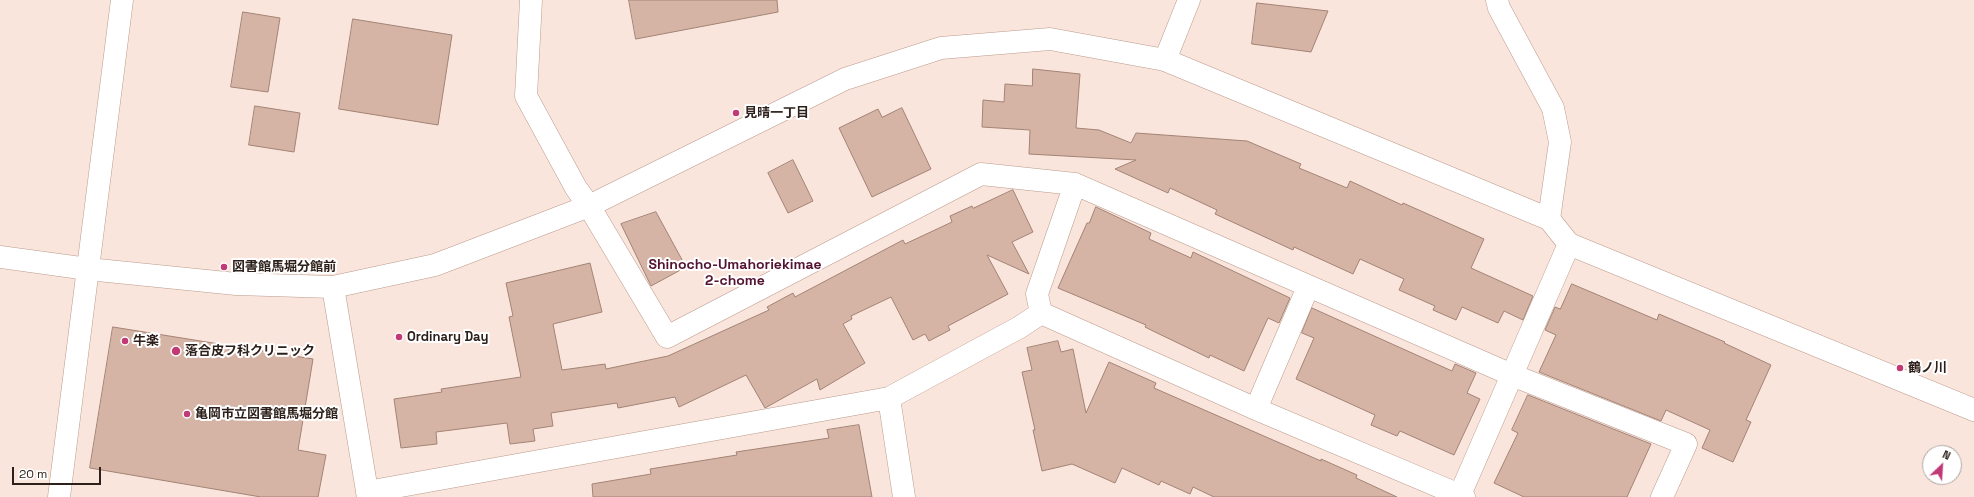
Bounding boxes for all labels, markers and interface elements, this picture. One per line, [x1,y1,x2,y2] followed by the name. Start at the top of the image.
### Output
[744,105,809,121] place label: 見晴一丁目
[731,108,741,118] marker: 見晴一丁目
[648,257,822,290] district label: Shinocho-Umahoriekimae 2-chome
[232,259,336,275] place label: 図書館馬堀分館前
[219,262,229,272] marker: 図書館馬堀分館前
[407,329,488,345] place label: Ordinary Day
[394,332,404,342] marker: Ordinary Day
[133,333,159,349] place label: 牛楽
[120,336,130,346] marker: 牛楽
[185,343,315,359] place label: 落合皮フ科クリニック
[170,345,182,357] marker: 落合皮フ科クリニック
[1908,360,1947,376] place label: 鶴ノ川
[1895,363,1905,373] marker: 鶴ノ川
[195,406,338,422] place label: 亀岡市立図書館馬堀分館
[182,409,192,419] marker: 亀岡市立図書館馬堀分館
[1922,445,1962,485] north arrow
[1940,447,1953,463] text: N
[14,459,103,485] scale bar
[19,466,47,482] text: 20 m

